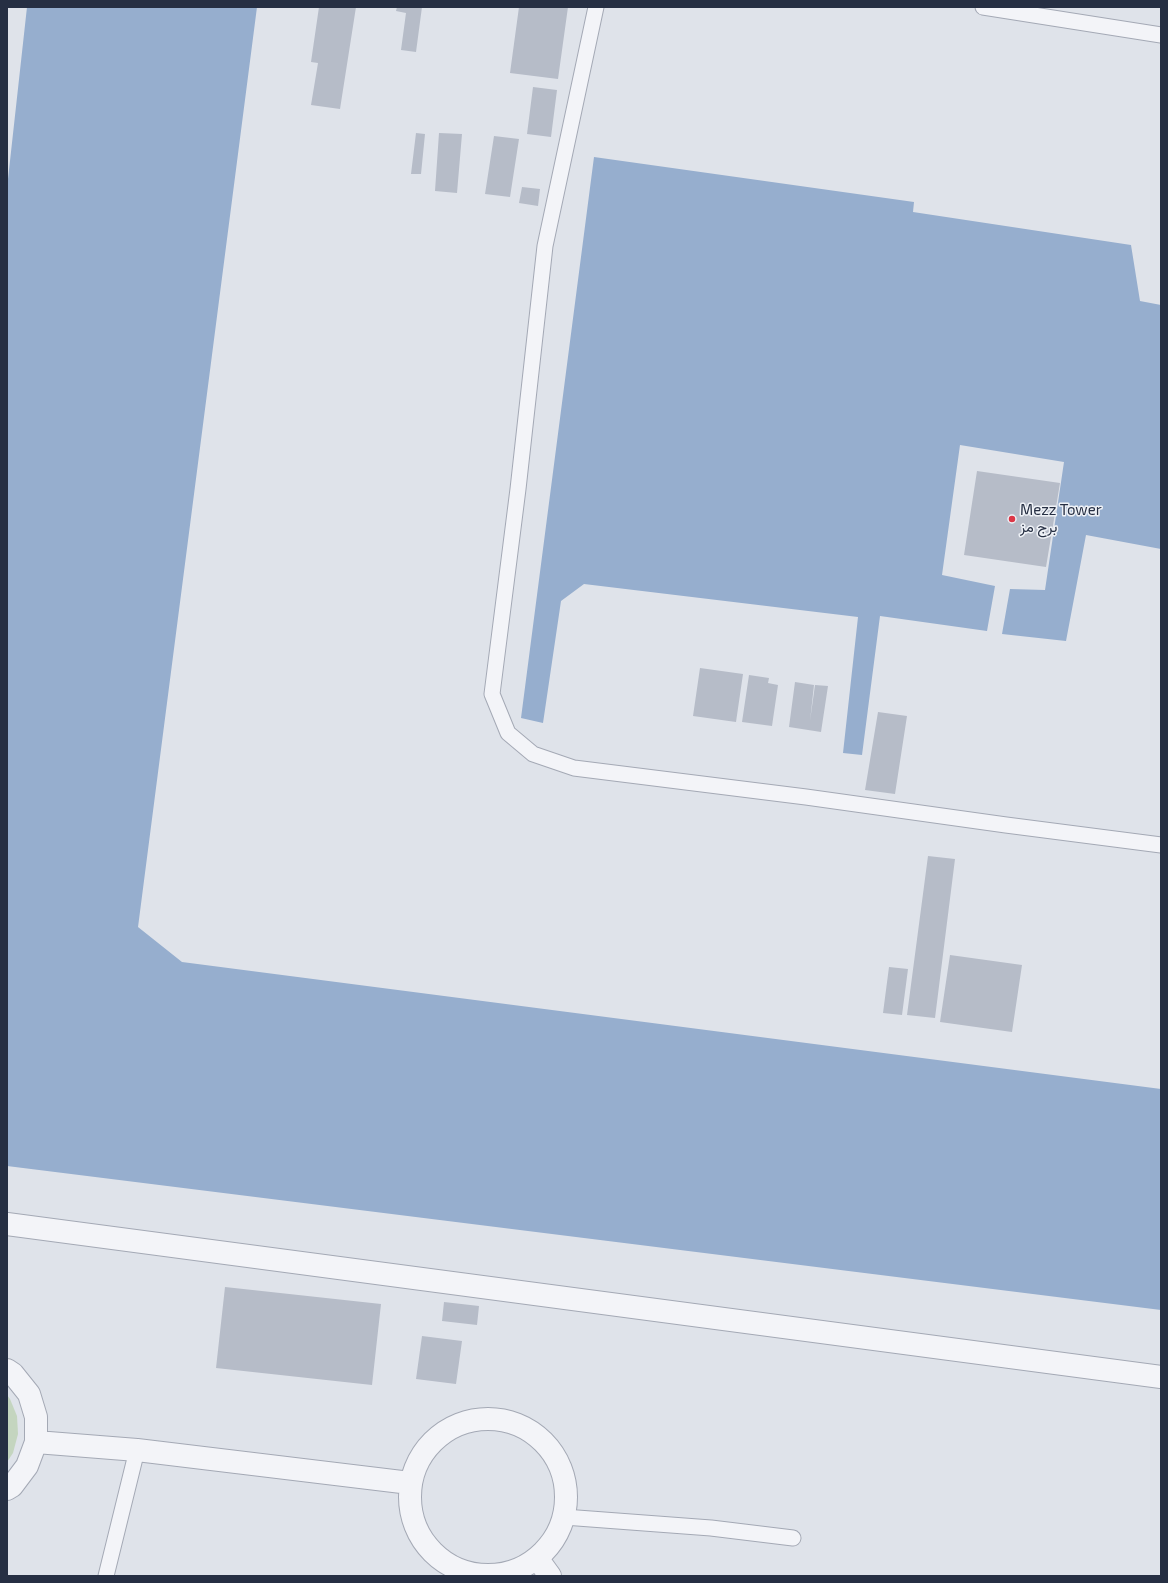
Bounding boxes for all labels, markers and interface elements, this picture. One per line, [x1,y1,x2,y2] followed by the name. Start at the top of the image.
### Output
[1020,501,1102,536] place label: Mezz Tower برج مز
[1007,514,1017,524] marker: Mezz Tower برج مز

